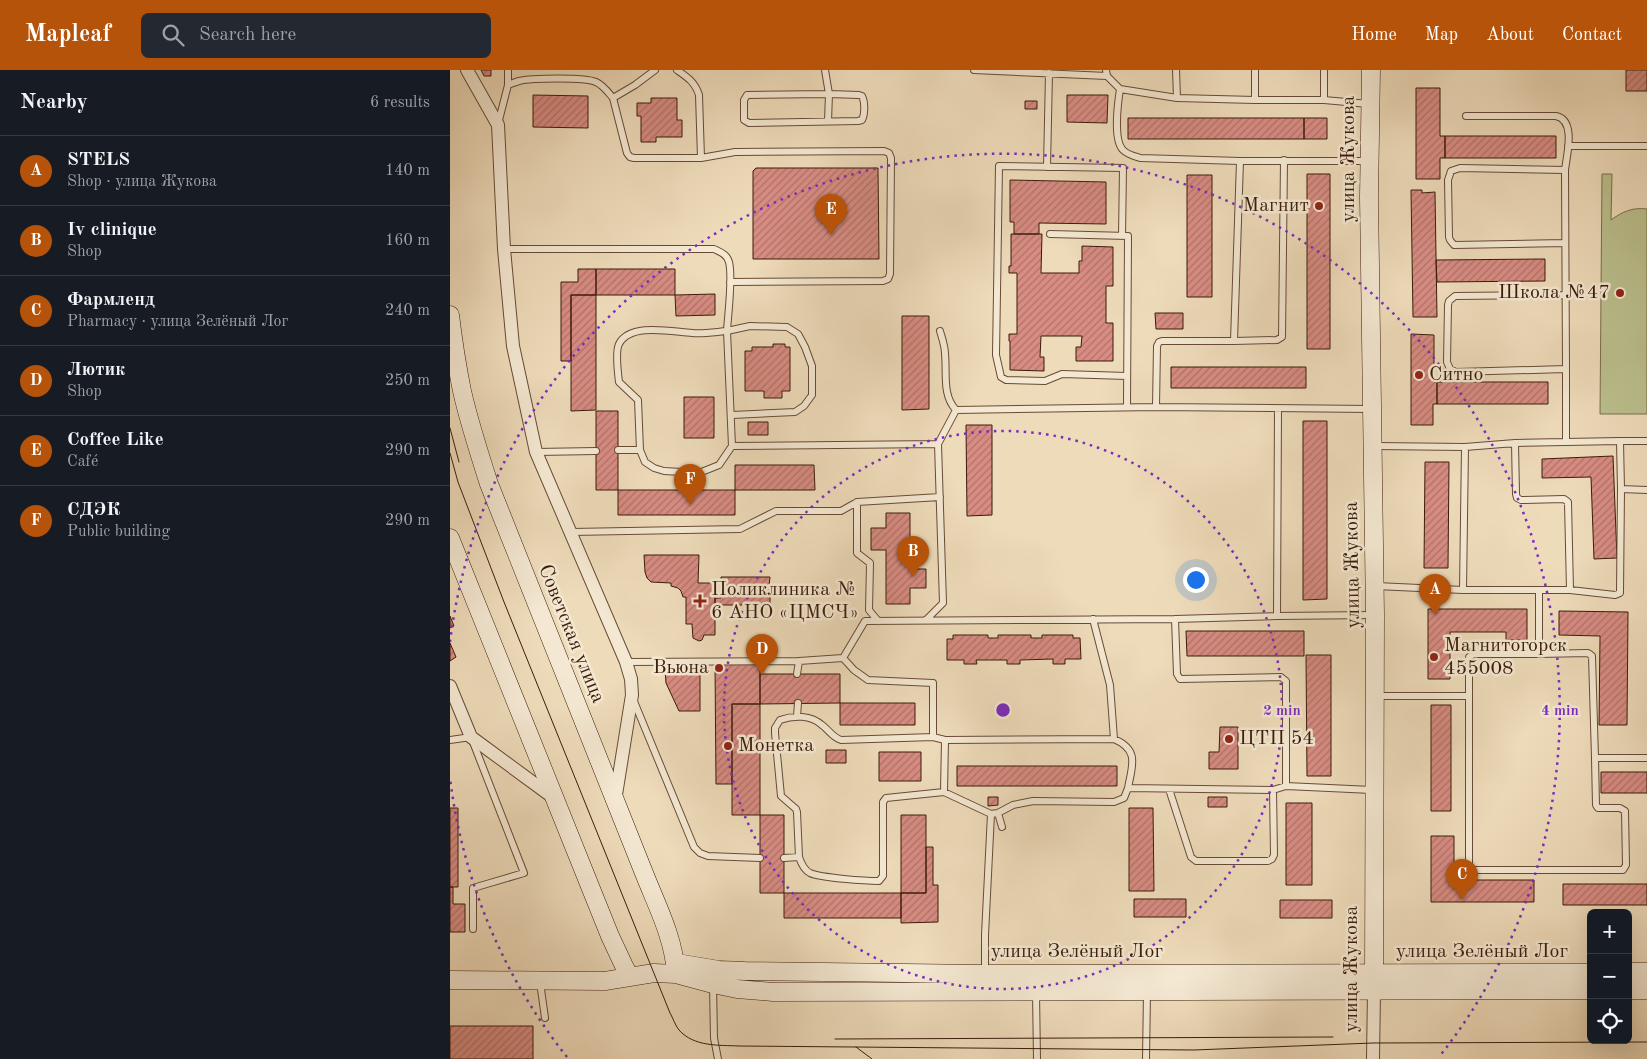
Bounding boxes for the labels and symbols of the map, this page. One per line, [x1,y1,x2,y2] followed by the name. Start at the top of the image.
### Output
[1339,95,1359,222] street label: улица Жукова
[815,194,847,235] pin: E
[1242,196,1309,216] place label: Магнит
[1313,200,1325,212] marker: Магнит
[1498,283,1610,303] place label: Школа №47
[1614,287,1626,299] marker: Школа №47
[1429,365,1483,385] place label: Ситно
[1413,369,1425,381] marker: Ситно
[674,464,706,505] pin: F
[1342,501,1364,629] street label: улица Жукова
[897,536,929,577] pin: B
[534,562,608,706] street label: Советская улица
[1183,567,1209,593] your location
[1419,574,1451,615] pin: A
[711,580,859,623] place label: Поликлиника № 6 АНО «ЦМСЧ»
[693,594,707,608] marker: Поликлиника № 6 АНО «ЦМСЧ»
[746,634,778,675] pin: D
[1444,636,1567,679] place label: Магнитогорск 455008
[1428,651,1440,663] marker: Магнитогорск 455008
[653,658,709,678] place label: Вьюна
[713,662,725,674] marker: Вьюна
[994,701,1012,719] centre of rings
[1263,704,1301,719] text: 2 min
[1541,704,1579,719] text: 4 min
[1239,729,1314,749] place label: ЦТП 54
[1223,733,1235,745] marker: ЦТП 54
[738,736,814,756] place label: Монетка
[722,740,734,752] marker: Монетка
[1446,859,1478,900] pin: C
[1342,905,1362,1032] street label: улица Жукова
[991,942,1163,962] street label: улица Зелёный Лог
[1396,942,1568,962] street label: улица Зелёный Лог

